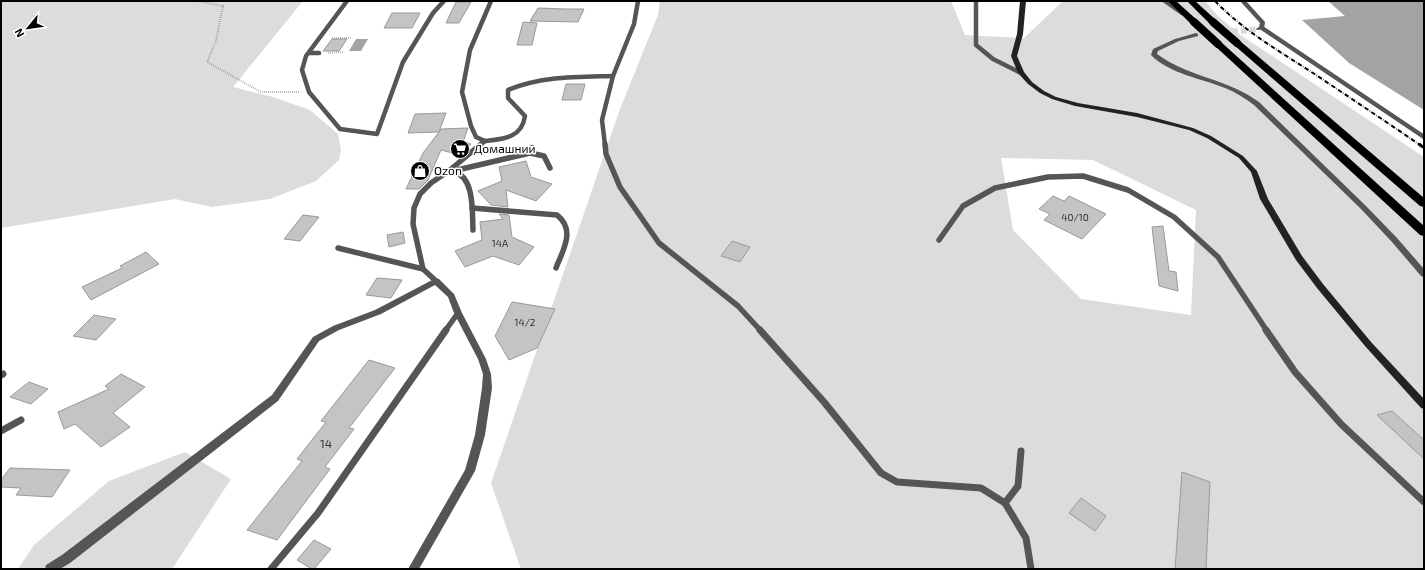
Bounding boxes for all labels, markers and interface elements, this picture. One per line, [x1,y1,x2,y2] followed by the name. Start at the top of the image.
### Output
[8,8,48,48] north arrow
[11,26,26,40] text: N
[449,138,471,160] supermarket icon: Домашний
[474,141,536,155] place label: Домашний
[409,160,431,182] shop icon: Ozon
[434,163,462,177] place label: Ozon
[1061,211,1089,223] house number: 40/10
[492,237,509,249] house number: 14А
[515,316,536,328] house number: 14/2
[320,436,332,450] house number: 14

